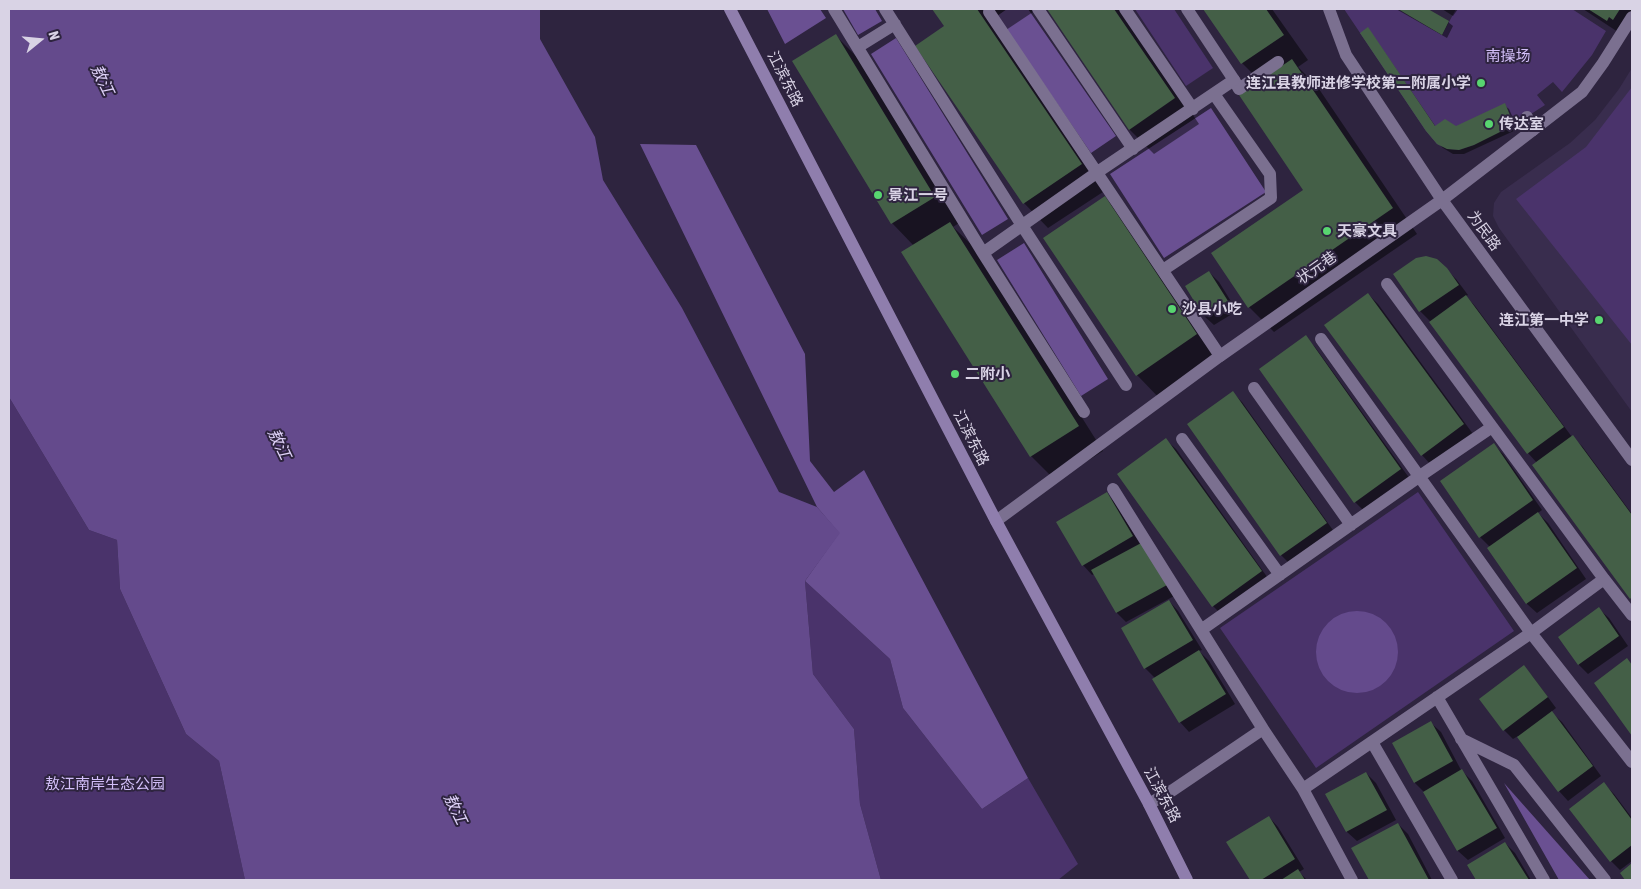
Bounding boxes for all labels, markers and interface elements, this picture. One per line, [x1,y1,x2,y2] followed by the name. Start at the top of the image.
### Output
[15,15,65,65] north arrow
[45,29,63,42] text: N
[1486,47,1530,65] park label: 南操场
[763,48,807,110] street label: 江滨东路
[86,61,118,99] water label: 敖江
[1246,74,1471,92] place label: 连江县教师进修学校第二附属小学
[1475,77,1487,89] marker: 连江县教师进修学校第二附属小学
[1499,115,1544,133] place label: 传达室
[1483,118,1495,130] marker: 传达室
[888,186,948,204] place label: 景江一号
[872,189,884,201] marker: 景江一号
[1463,208,1505,254] street label: 为民路
[1337,222,1397,240] place label: 天豪文具
[1321,225,1333,237] marker: 天豪文具
[1293,248,1341,288] street label: 状元巷
[1182,300,1242,318] place label: 沙县小吃
[1166,303,1178,315] marker: 沙县小吃
[1499,311,1589,329] place label: 连江第一中学
[1593,314,1605,326] marker: 连江第一中学
[965,365,1010,383] place label: 二附小
[949,368,961,380] marker: 二附小
[949,407,993,469] street label: 江滨东路
[263,425,295,463] water label: 敖江
[1140,764,1184,826] street label: 江滨东路
[45,775,165,793] park label: 敖江南岸生态公园
[439,790,471,828] water label: 敖江

